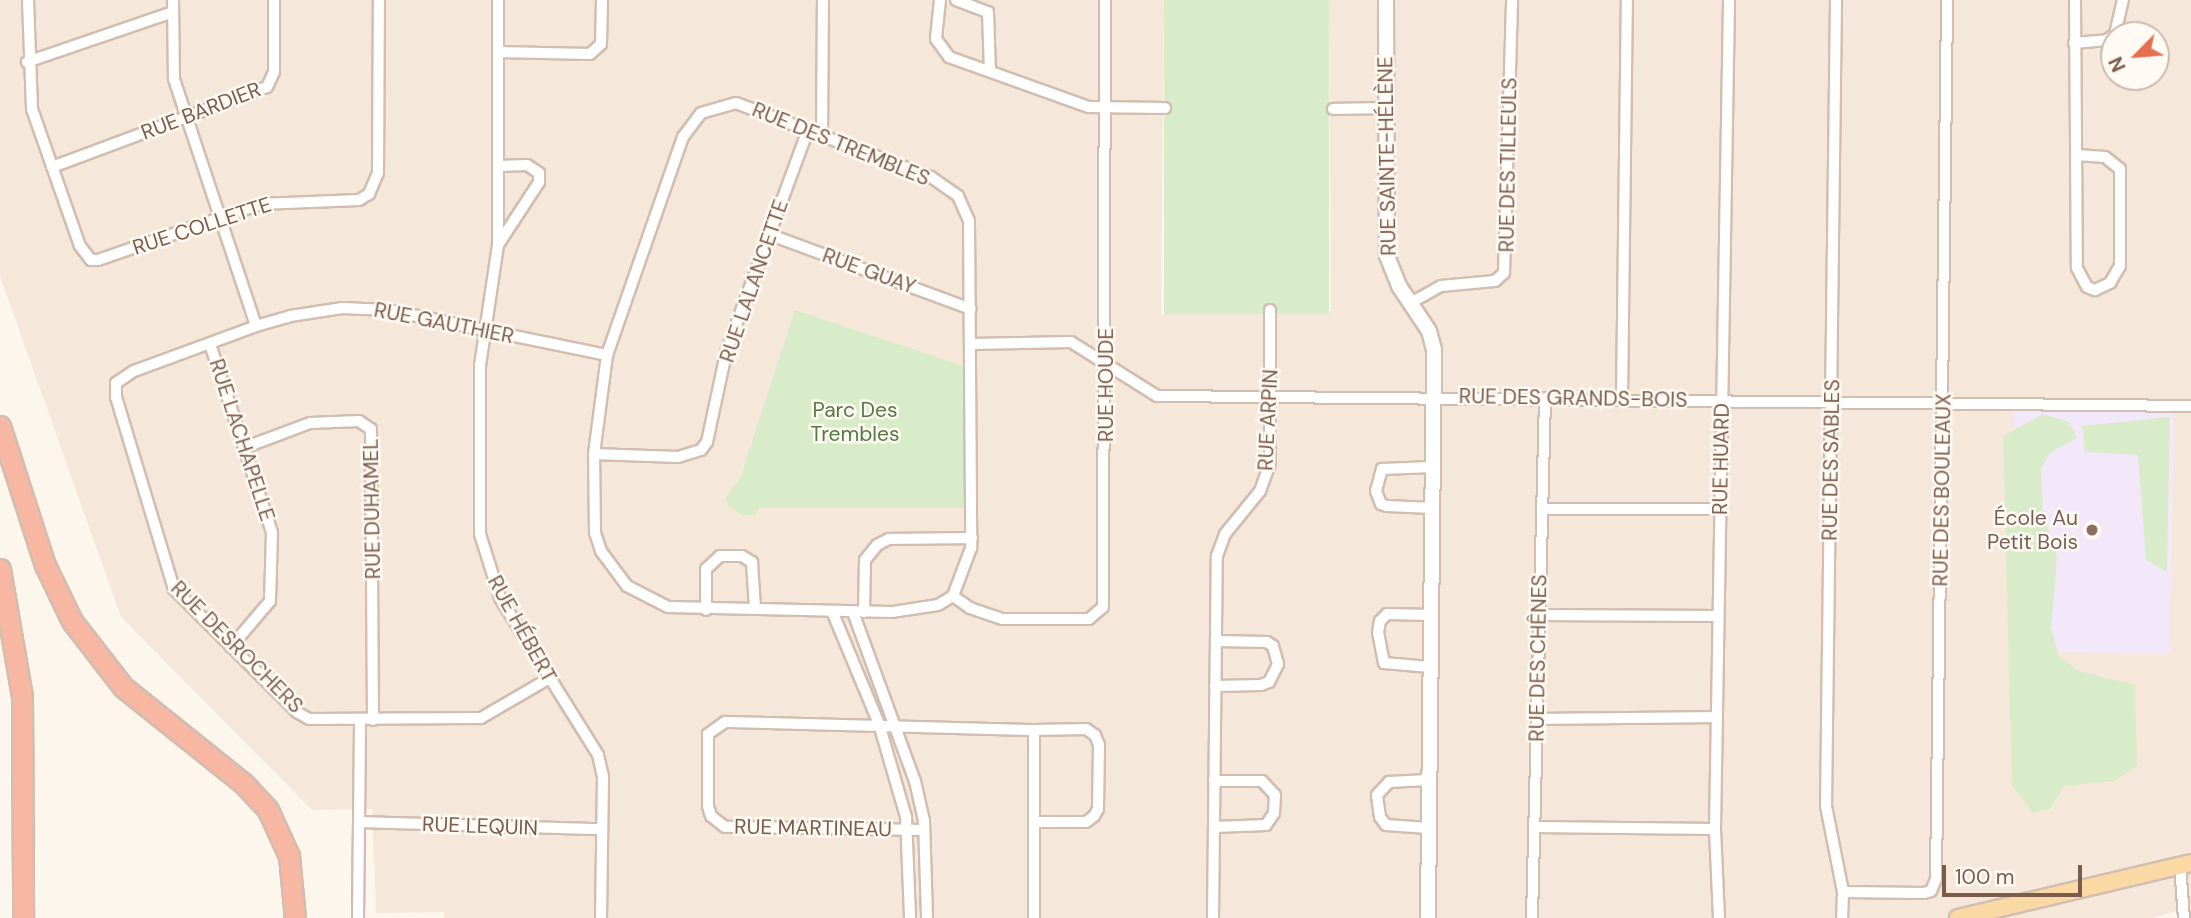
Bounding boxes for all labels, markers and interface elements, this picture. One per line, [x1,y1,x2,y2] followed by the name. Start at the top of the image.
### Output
[2100,21,2170,91] north arrow
[2103,53,2132,76] text: N
[1373,56,1401,256] street label: RUE SAINTE-HÉLÈNE
[138,77,264,145] street label: RUE BARDIER
[1494,77,1522,253] street label: RUE DES TILLEULS
[749,97,933,191] street label: RUE DES TREMBLES
[129,192,275,260] street label: RUE COLLETTE
[714,196,794,366] street label: RUE LALANCETTE
[819,243,919,299] street label: RUE GUAY
[372,297,516,349] street label: RUE GAUTHIER
[1093,328,1119,442] street label: RUE HOUDE
[204,356,280,524] street label: RUE LACHAPELLE
[1253,369,1283,471] street label: RUE ARPIN
[1817,379,1845,541] street label: RUE DES SABLES
[1458,383,1688,413] street label: RUE DES GRANDS-BOIS
[1928,393,1956,587] street label: RUE DES BOULEAUX
[811,397,899,447] park label: Parc Des Trembles
[1707,403,1735,515] street label: RUE HUARD
[358,438,386,580] street label: RUE DUHAMEL
[1987,505,2078,555] place label: École Au Petit Bois
[2084,522,2100,538] marker: École Au Petit Bois
[482,571,562,687] street label: RUE HÉBERT
[1524,574,1552,742] street label: RUE DES CHÊNES
[166,576,308,718] street label: RUE DESROCHERS
[422,811,538,841] street label: RUE LEQUIN
[734,814,892,842] street label: RUE MARTINEAU
[1946,852,2086,896] scale bar
[1955,863,2015,891] text: 100 m

